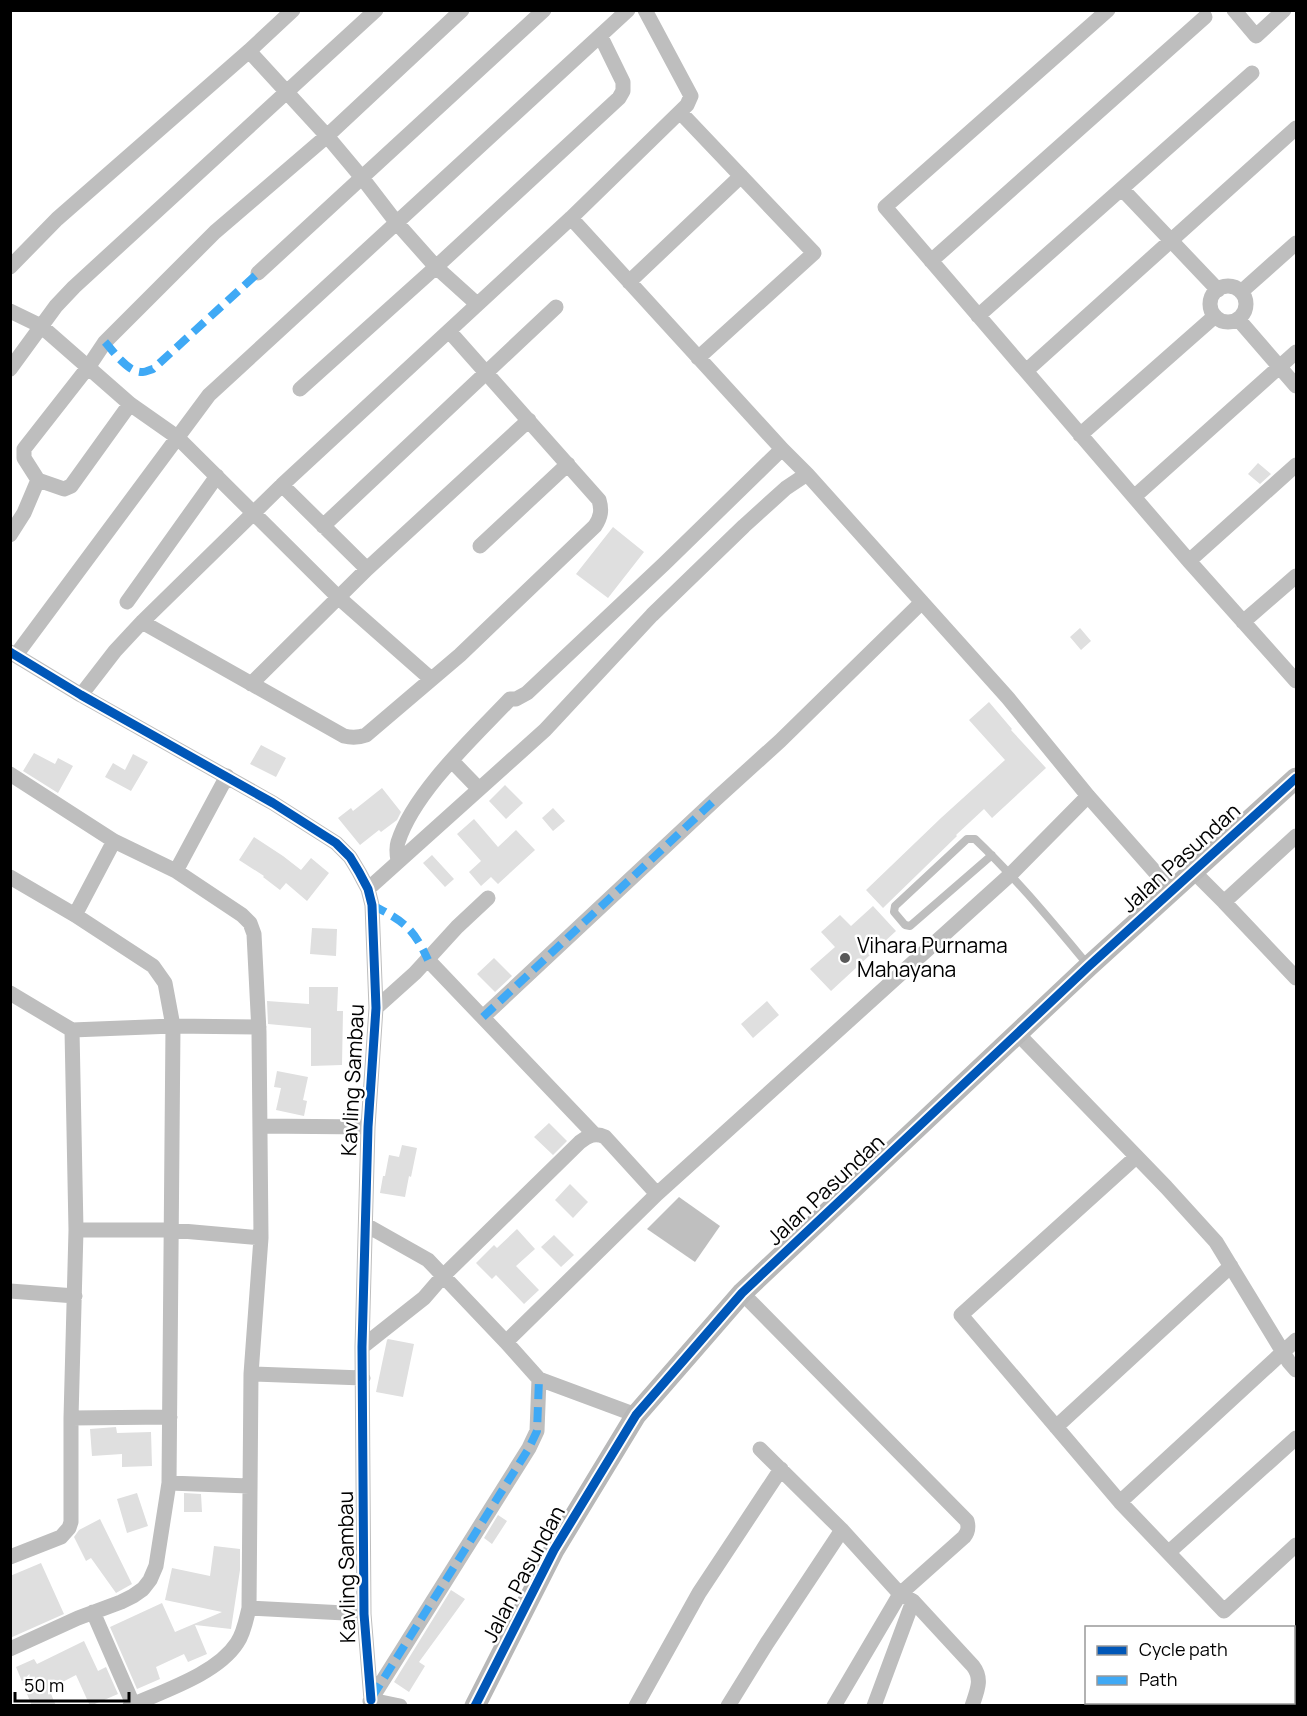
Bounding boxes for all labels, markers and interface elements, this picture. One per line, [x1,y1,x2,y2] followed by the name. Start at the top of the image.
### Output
[1115,796,1246,918] street label: Jalan Pasundan
[857,931,1008,983] place label: Vihara Purnama Mahayana
[838,951,852,965] marker: Vihara Purnama Mahayana
[334,1003,370,1157] street label: Kavling Sambau
[761,1128,890,1251] street label: Jalan Pasundan
[331,1491,361,1643] street label: Kavling Sambau
[475,1500,571,1647] street label: Jalan Pasundan
[1085,1626,1295,1704] legend
[1139,1637,1228,1661] text: Cycle path
[15,1665,129,1703] scale bar
[1139,1667,1177,1691] text: Path
[24,1673,64,1697] text: 50 m

